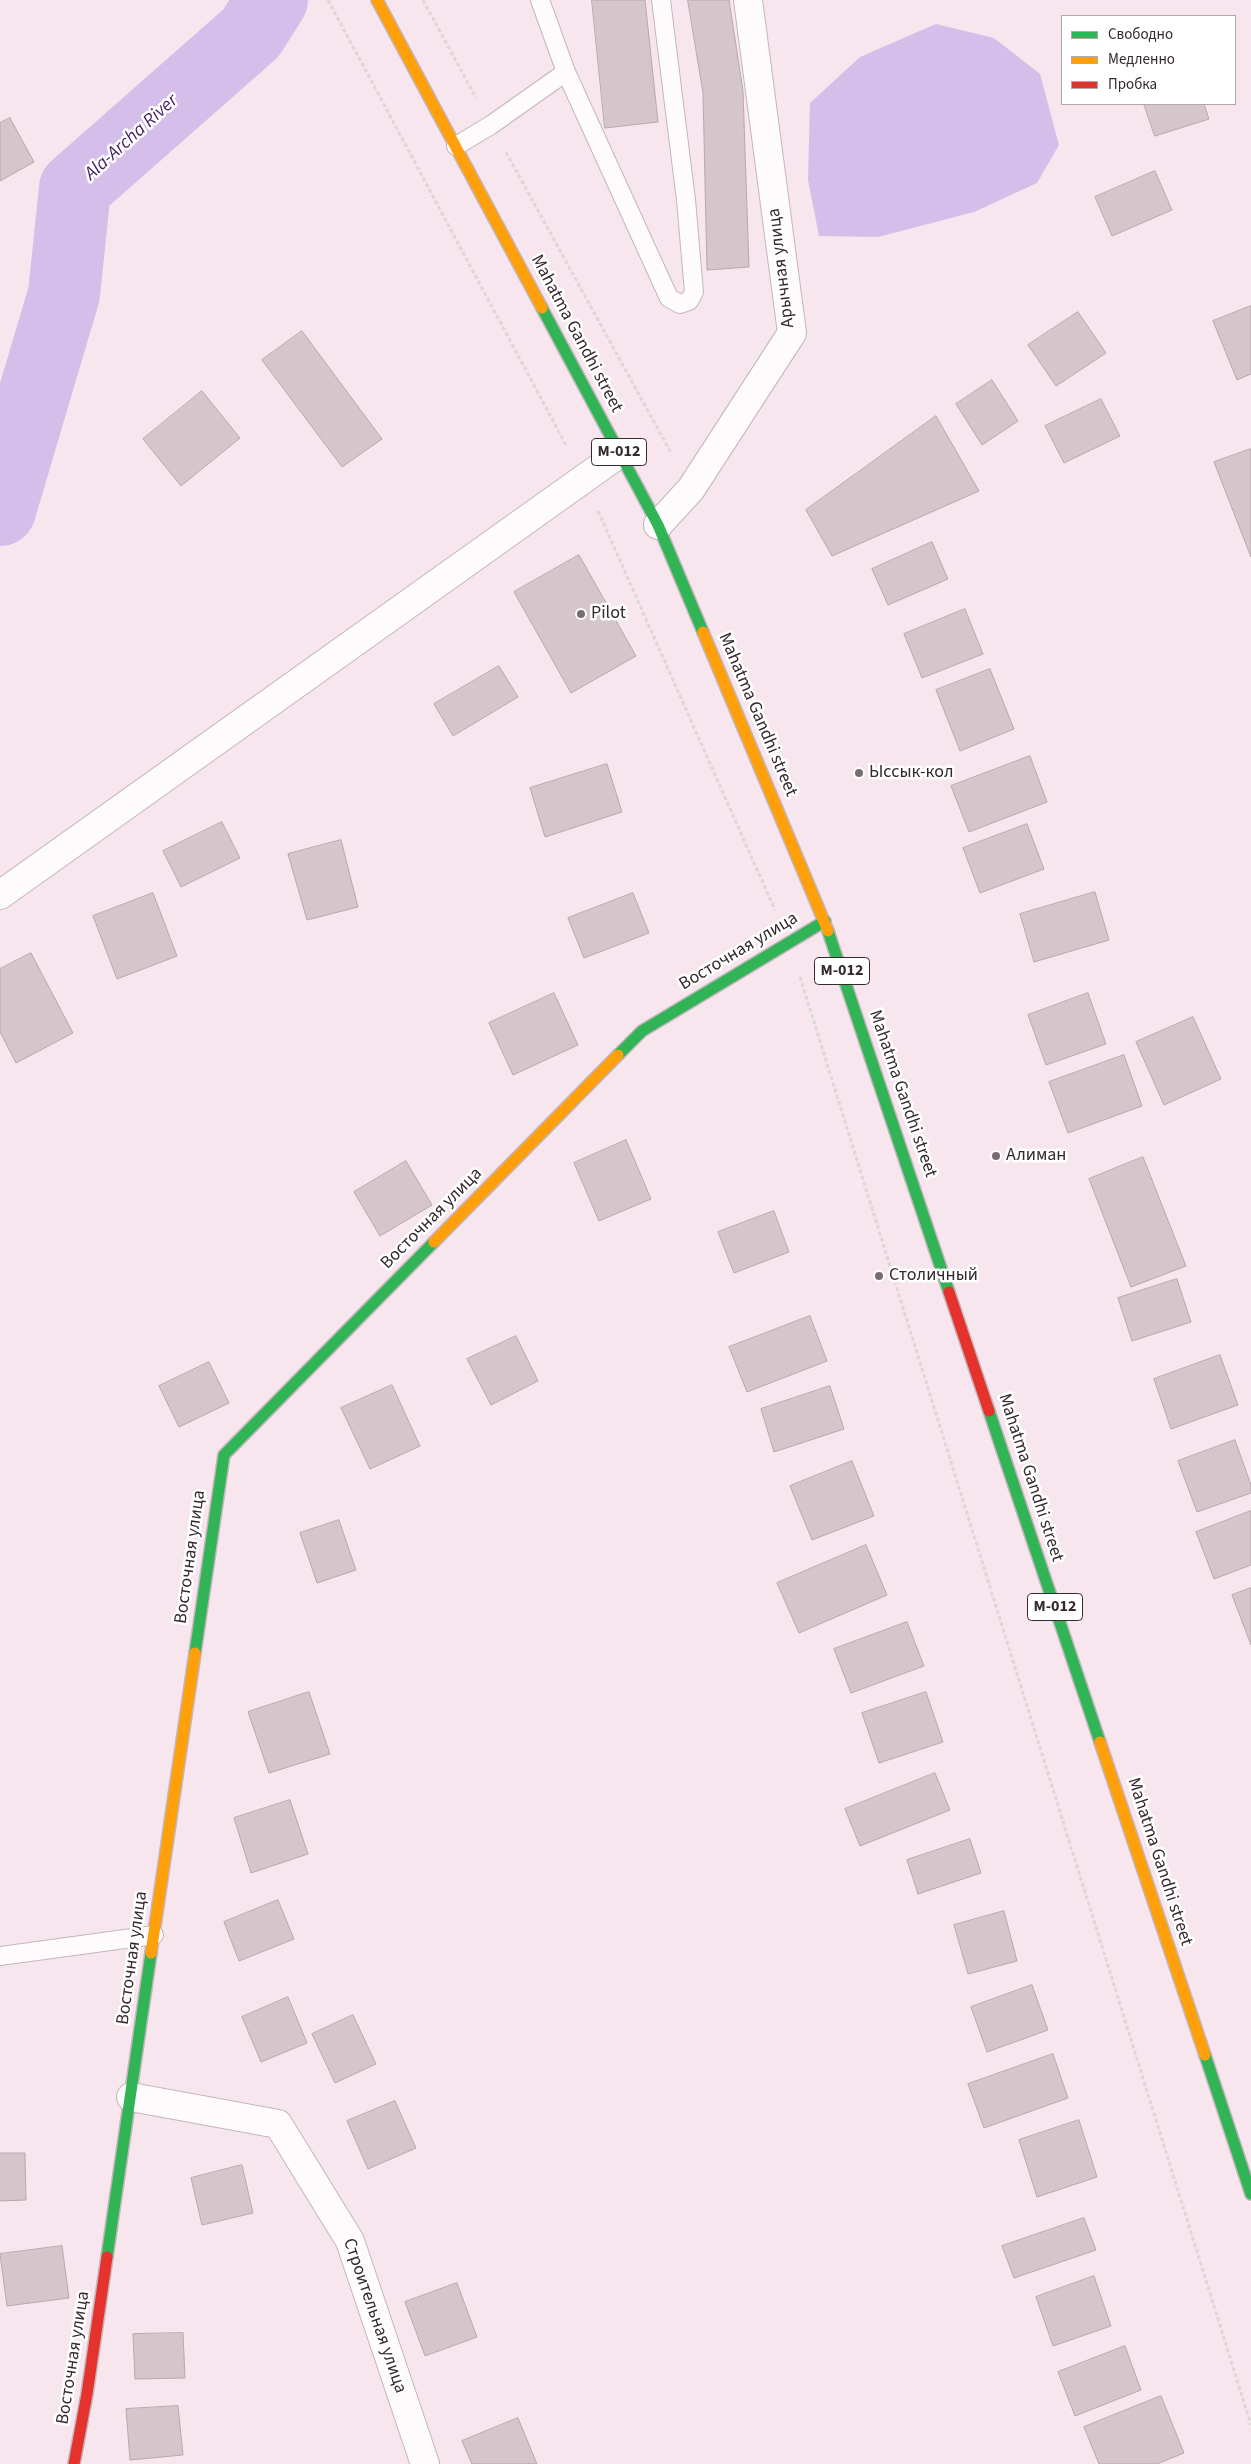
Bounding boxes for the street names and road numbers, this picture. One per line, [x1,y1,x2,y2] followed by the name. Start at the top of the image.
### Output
[764,207,800,329] street label: Арычная улица
[525,252,627,416] street label: Mahatma Gandhi street
[592,438,646,466] road number: М-012
[713,630,801,800] street label: Mahatma Gandhi street
[676,908,802,996] street label: Восточная улица
[814,958,870,984] road number: М-012
[863,1008,941,1180] street label: Mahatma Gandhi street
[377,1164,487,1274] street label: Восточная улица
[993,1391,1067,1565] street label: Mahatma Gandhi street
[171,1489,211,1625] street label: Восточная улица
[1028,1594,1082,1620] road number: М-012
[1122,1775,1196,1949] street label: Mahatma Gandhi street
[113,1890,153,2026] street label: Восточная улица
[337,2236,411,2396] street label: Строительная улица
[53,2290,95,2426] street label: Восточная улица

